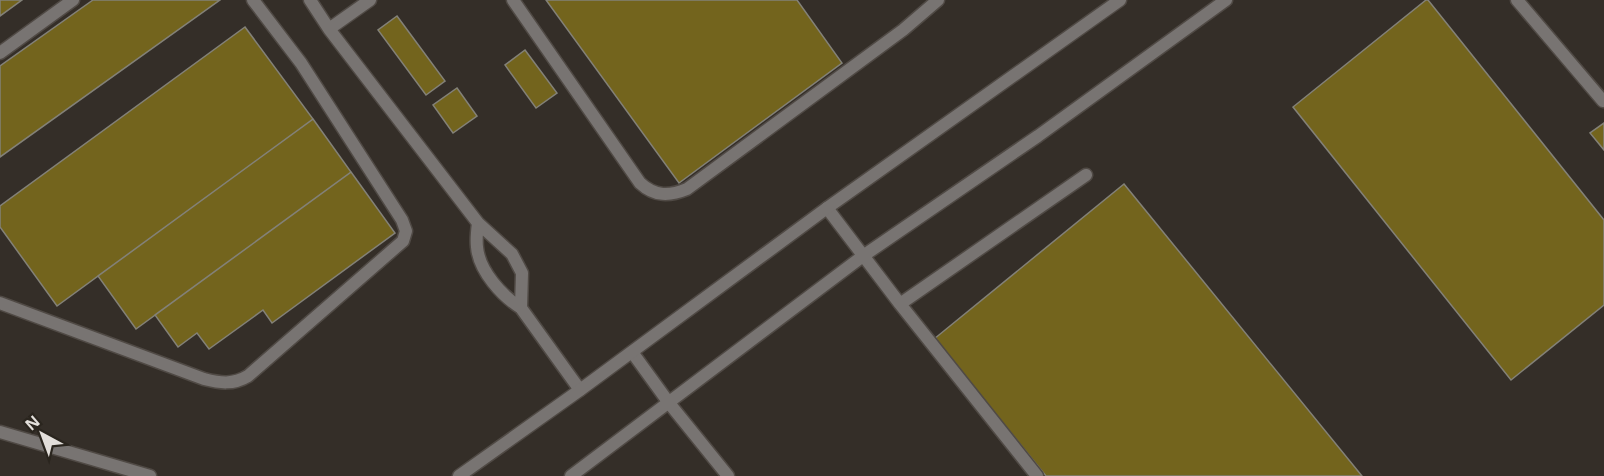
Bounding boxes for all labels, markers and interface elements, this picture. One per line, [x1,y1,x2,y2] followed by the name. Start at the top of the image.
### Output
[12,404,72,464] north arrow
[20,410,44,435] text: N

